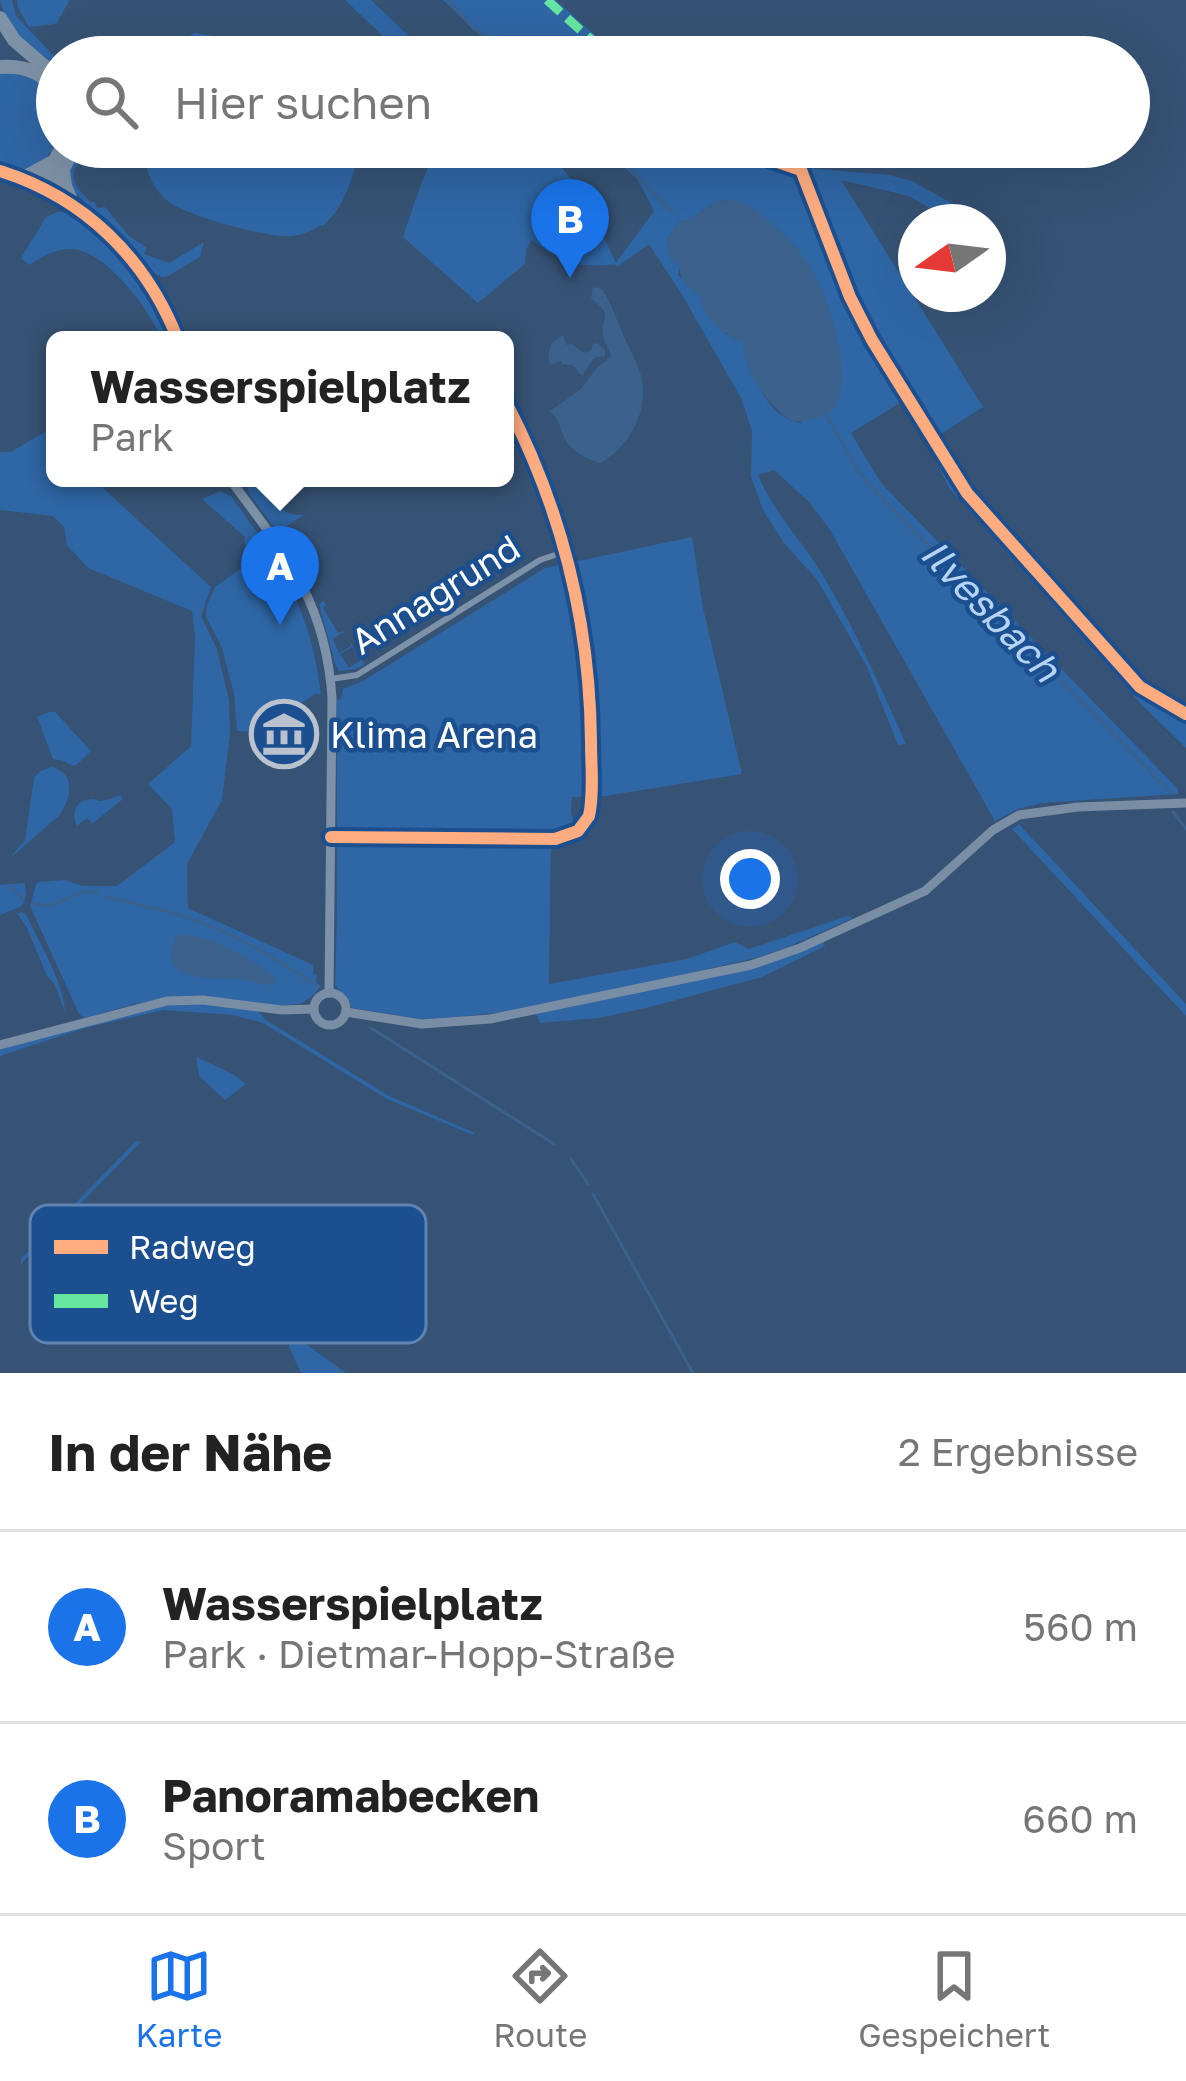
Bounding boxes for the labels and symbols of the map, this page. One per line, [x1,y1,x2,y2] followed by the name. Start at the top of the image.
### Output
[531,179,609,278] pin: B
[898,204,1006,312] north arrow
[343,525,527,663] street label: Annagrund
[241,526,319,625] pin: A
[912,529,1072,692] water label: Ilvesbach
[249,699,319,769] museum icon: Klima Arena
[330,713,538,756] place label: Klima Arena
[720,849,780,909] your location
[30,1205,426,1343] legend
[129,1227,256,1266] text: Radweg
[129,1281,199,1320] text: Weg

